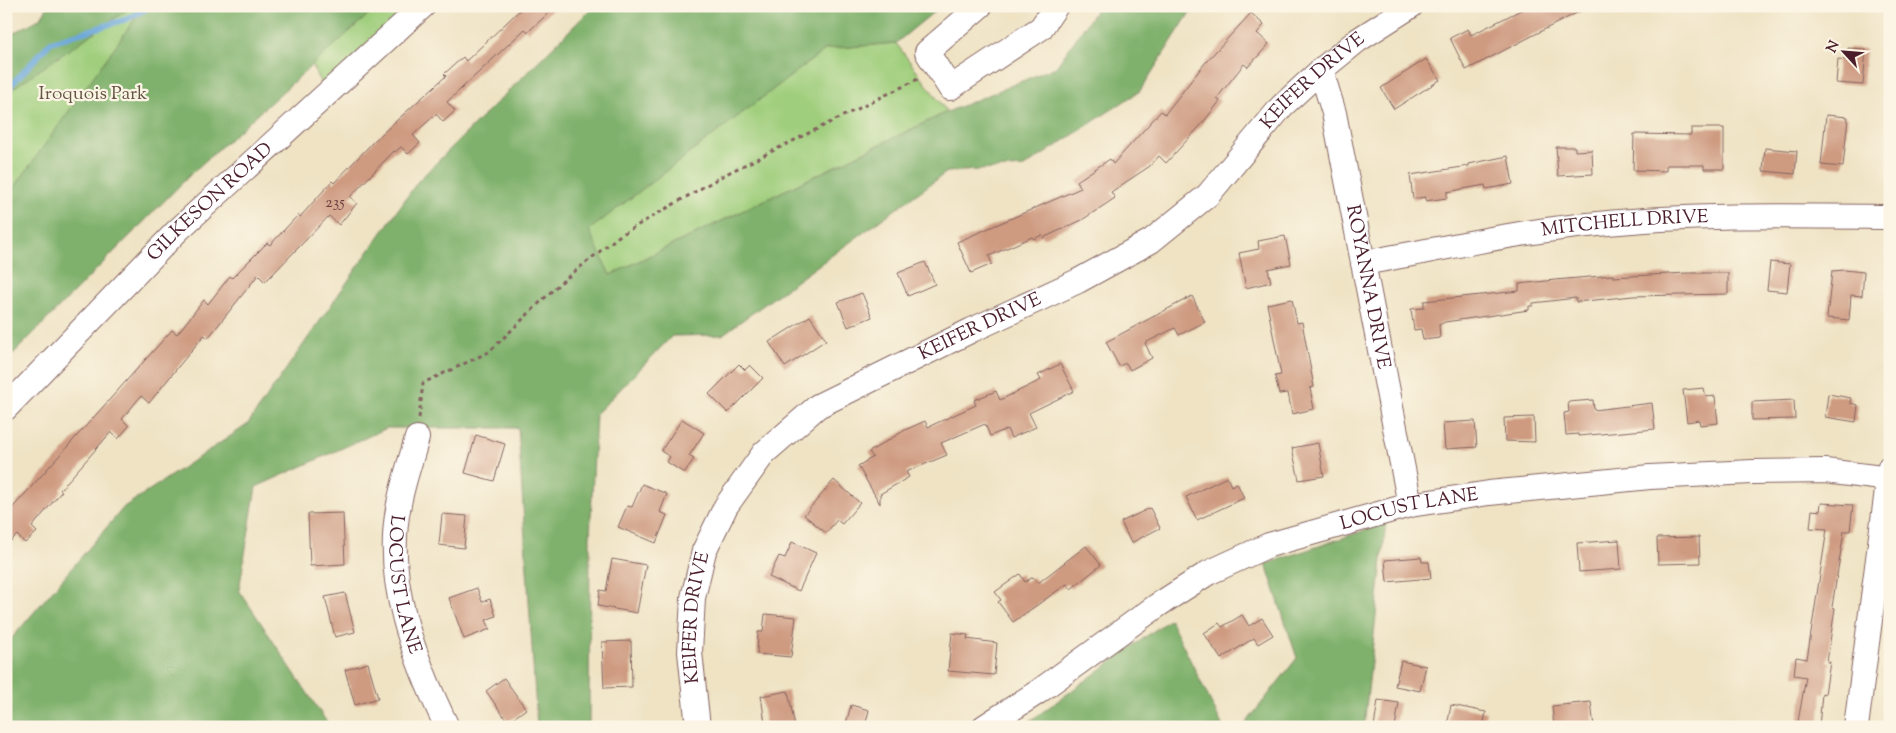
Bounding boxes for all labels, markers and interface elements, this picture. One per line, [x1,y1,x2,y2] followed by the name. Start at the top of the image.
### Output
[1254,26,1371,135] street label: KEIFER DRIVE
[1818,28,1868,78] north arrow
[1823,38,1846,57] text: N
[39,81,148,108] park label: Iroquois Park
[141,136,279,268] street label: GILKESON ROAD
[325,192,345,215] house number: 235
[1339,203,1397,372] street label: ROYANNA DRIVE
[1539,204,1709,244] street label: MITCHELL DRIVE
[914,286,1046,368] street label: KEIFER DRIVE
[1337,481,1481,538] street label: LOCUST LANE
[381,513,428,658] street label: LOCUST LANE
[676,549,717,685] street label: KEIFER DRIVE

